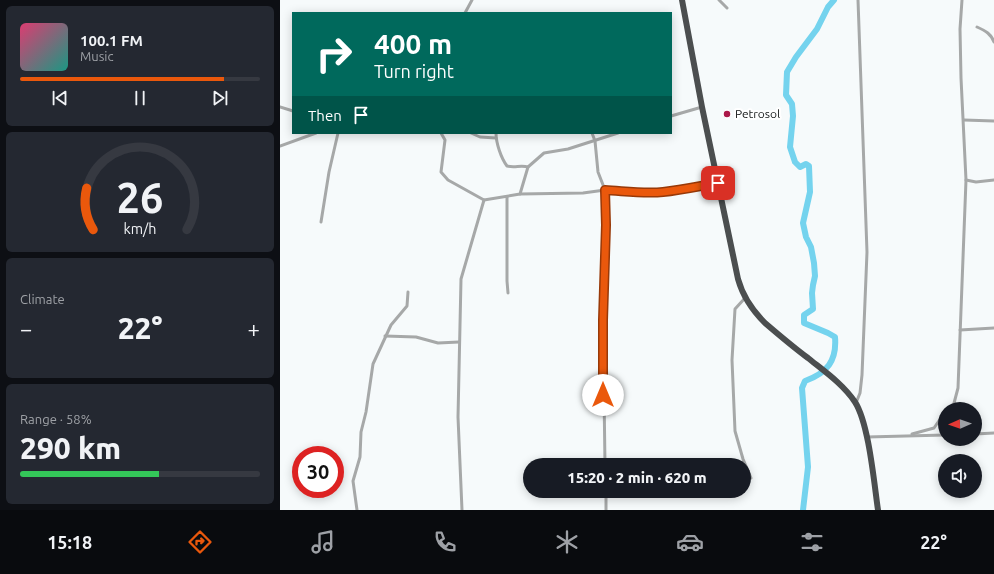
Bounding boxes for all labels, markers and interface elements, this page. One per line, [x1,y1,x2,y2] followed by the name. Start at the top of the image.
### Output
[308,28,360,80] icon: right
[374,28,452,59] text: 400 m
[80,32,143,49] text: 100.1 FM
[80,49,114,63] text: Music
[374,61,454,81] text: Turn right
[49,87,71,109] icon: previous
[129,87,151,109] icon: pause
[209,87,231,109] icon: next
[350,104,372,126] icon: arrive
[308,107,342,124] text: Then
[735,107,780,120] place label: Petrosol
[722,109,732,119] marker: Petrosol
[701,166,735,200] pin
[707,172,729,194] icon: arrive
[117,174,163,221] text: 26
[124,221,156,237] text: km/h
[20,292,65,306] text: Climate
[118,311,162,345] text: 22°
[20,316,32,341] text: −
[248,316,260,341] text: +
[582,374,624,416] position arrow
[938,402,982,446] north arrow
[938,402,982,498] map controls
[20,412,92,426] text: Range · 58%
[20,431,121,465] text: 290 km
[292,446,344,498] speed limit sign: 30
[938,454,982,498] button: sound
[567,469,707,486] text: 15:20 · 2 min · 620 m
[186,528,214,556] icon: directions
[309,528,337,556] icon: music
[431,528,459,556] icon: phone
[553,528,581,556] icon: climate
[676,528,704,556] icon: car
[798,528,826,556] icon: filters
[47,532,92,552] text: 15:18
[920,532,947,552] text: 22°

